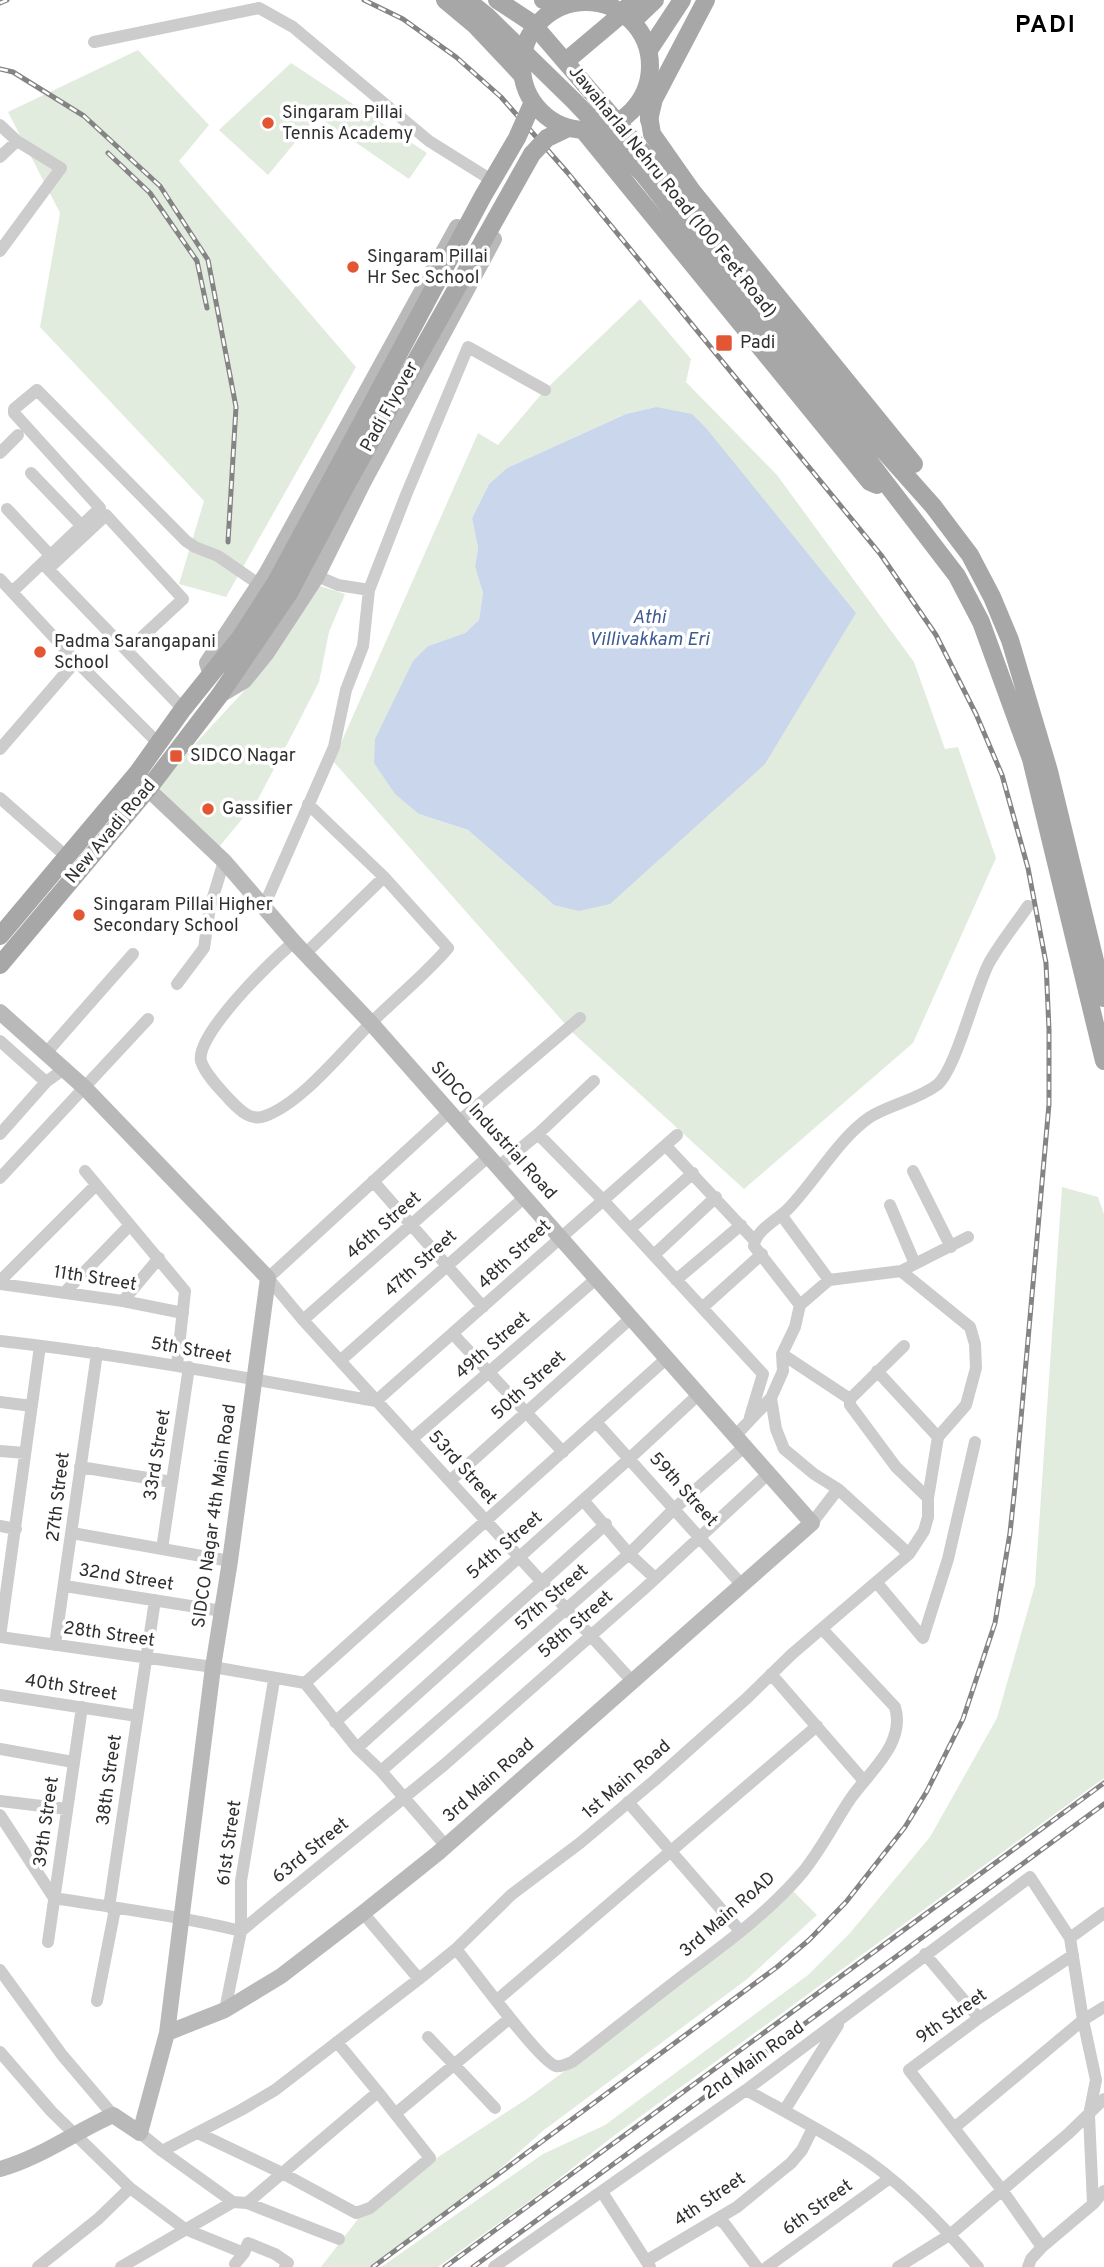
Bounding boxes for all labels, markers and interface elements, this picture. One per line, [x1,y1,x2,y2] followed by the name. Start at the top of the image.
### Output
[1015,11,1077,41] district label: PADI
[563,61,781,323] street label: Jawaharlal Nehru Road (100 Feet Road)
[282,102,413,146] place label: Singaram Pillai Tennis Academy
[260,115,276,131] marker: Singaram Pillai Tennis Academy
[367,246,488,290] place label: Singaram Pillai Hr Sec School
[345,259,361,275] marker: Singaram Pillai Hr Sec School
[740,332,775,355] place label: Padi
[714,333,734,353] marker: Padi
[356,358,424,456] street label: Padi Flyover
[589,606,711,652] water label: Athi Villivakkam Eri
[54,631,216,675] place label: Padma Sarangapani School
[32,644,48,660] marker: Padma Sarangapani School
[190,745,296,768] place label: SIDCO Nagar
[168,748,184,764] marker: SIDCO Nagar
[61,775,161,889] street label: New Avadi Road
[222,798,293,821] place label: Gassifier
[200,801,216,817] marker: Gassifier
[93,894,273,938] place label: Singaram Pillai Higher Secondary School
[71,907,87,923] marker: Singaram Pillai Higher Secondary School
[425,1057,561,1205] street label: SIDCO Industrial Road
[342,1187,426,1265] street label: 46th Street
[473,1215,557,1295] street label: 48th Street
[380,1225,462,1303] street label: 47th Street
[52,1261,138,1297] street label: 11th Street
[451,1307,535,1385] street label: 49th Street
[149,1333,233,1369] street label: 5th Street
[487,1346,571,1426] street label: 50th Street
[188,1403,242,1629] street label: SIDCO Nagar 4th Main Road
[139,1408,177,1502] street label: 33rd Street
[423,1426,501,1510] street label: 53rd Street
[644,1448,722,1532] street label: 59th Street
[42,1451,76,1543] street label: 27th Street
[462,1507,548,1585] street label: 54th Street
[77,1559,175,1597] street label: 32nd Street
[510,1560,594,1636] street label: 57th Street
[534,1586,618,1664] street label: 58th Street
[62,1617,156,1653] street label: 28th Street
[23,1669,119,1707] street label: 40th Street
[92,1733,128,1827] street label: 38th Street
[438,1734,540,1828] street label: 3rd Main Road
[578,1735,676,1825] street label: 1st Main Road
[29,1775,65,1869] street label: 39th Street
[213,1799,247,1887] street label: 61st Street
[268,1813,354,1889] street label: 63rd Street
[675,1867,781,1963] street label: 3rd Main RoAD
[912,1984,992,2050] street label: 9th Street
[699,2016,809,2106] street label: 2nd Main Road
[670,2168,750,2232] street label: 4th Street
[778,2175,858,2241] street label: 6th Street

